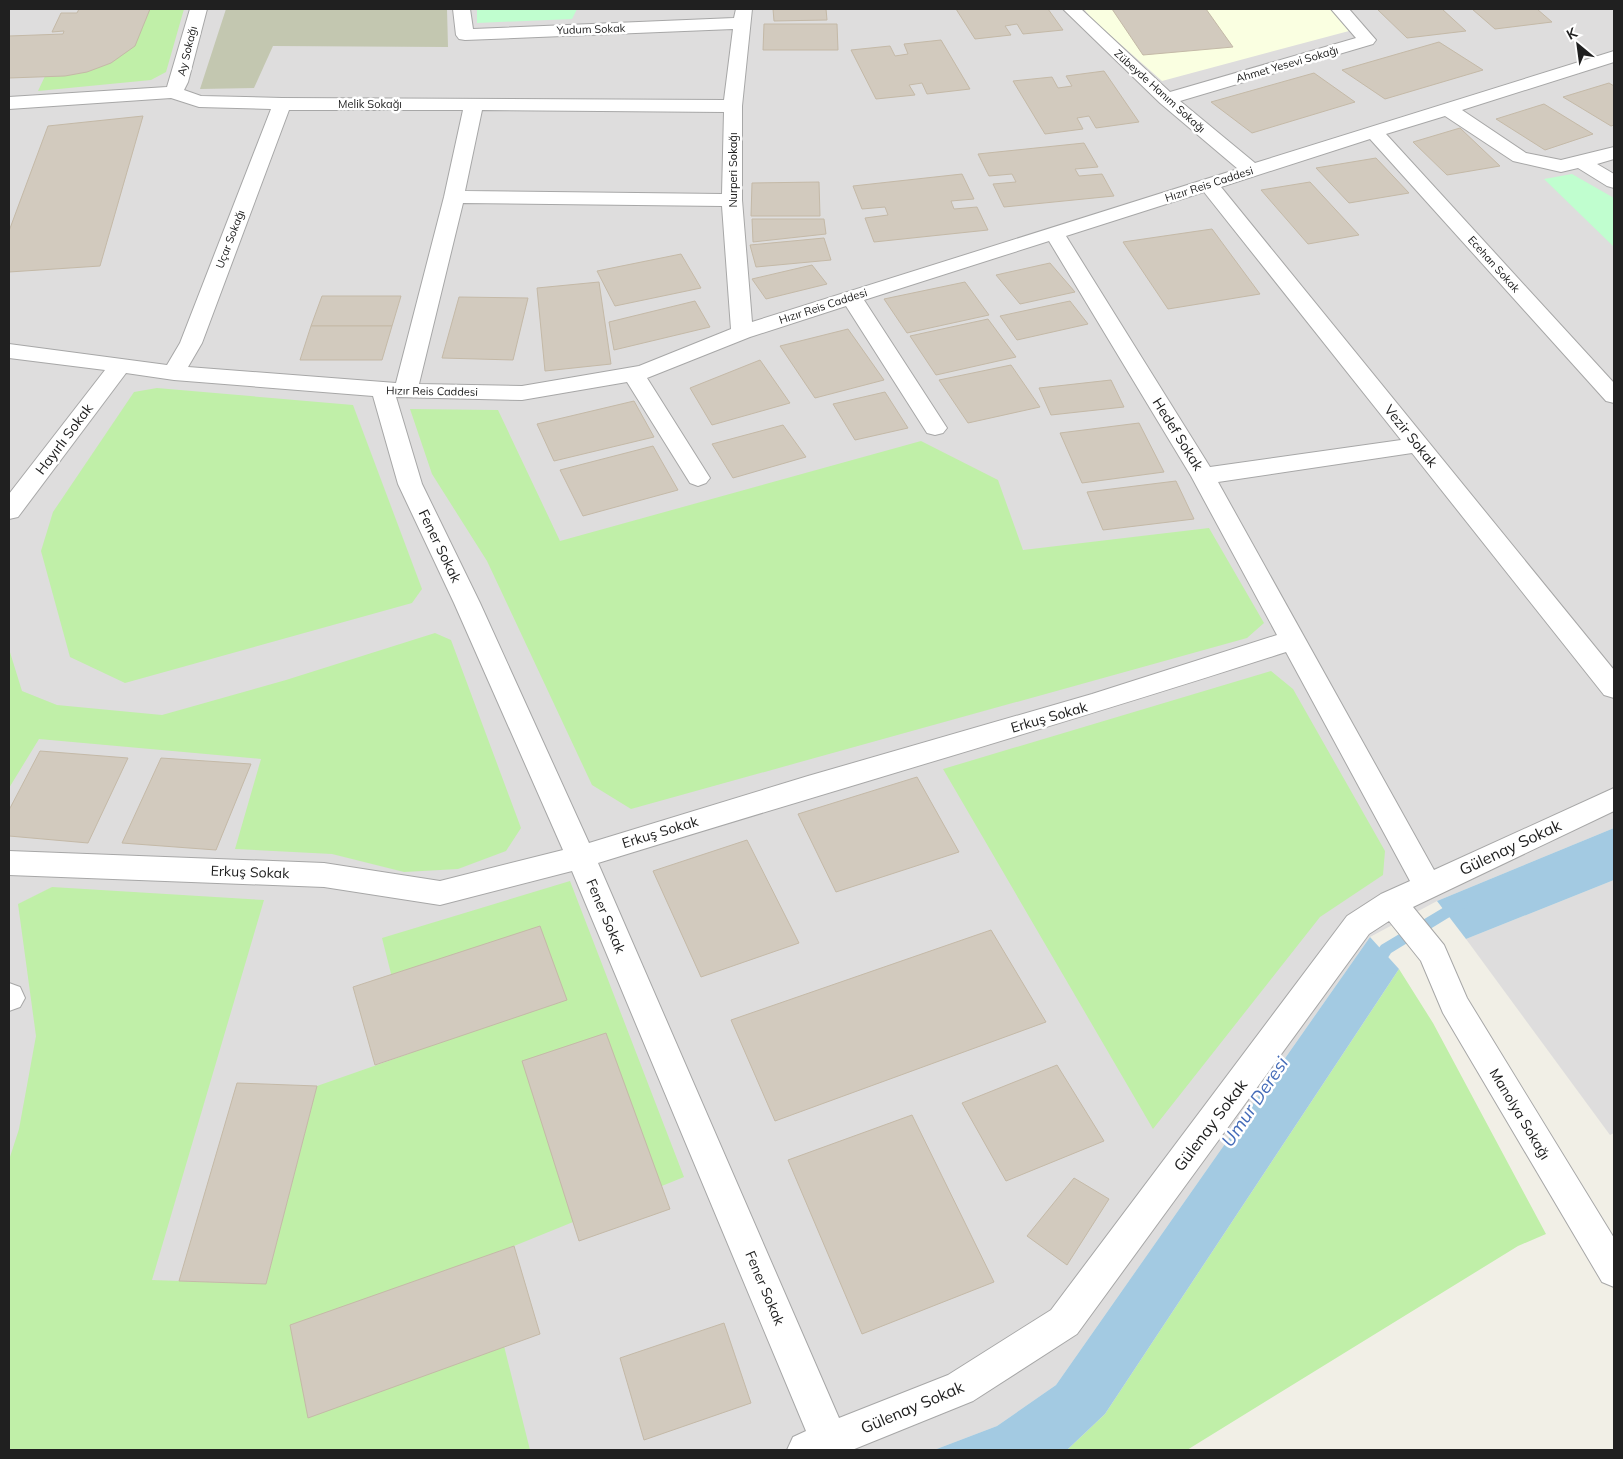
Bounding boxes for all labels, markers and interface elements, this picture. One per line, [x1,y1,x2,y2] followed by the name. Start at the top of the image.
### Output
[1553,20,1603,70] north arrow
[555,21,626,37] street label: Yudum Sokak
[1563,23,1581,44] text: K
[174,25,200,77] street label: Ay Sokağı
[1234,43,1340,85] street label: Ahmet Yesevi Sokağı
[1112,46,1208,136] street label: Zübeyde Hanım Sokağı
[338,97,402,111] street label: Melik Sokağı
[726,132,740,208] street label: Nurperi Sokağı
[1163,163,1255,205] street label: Hızır Reis Caddesi
[212,208,248,270] street label: Uçar Sokağı
[1465,233,1523,295] street label: Ecehan Sokak
[777,285,869,327] street label: Hızır Reis Caddesi
[386,383,478,399] street label: Hızır Reis Caddesi
[1149,394,1208,474] street label: Hedef Sokak
[31,399,97,478] street label: Hayırlı Sokak
[1380,401,1442,472] street label: Vezir Sokak
[415,506,466,586] street label: Fener Sokak
[1009,697,1090,736] street label: Erkuş Sokak
[620,812,701,852] street label: Erkuş Sokak
[1456,814,1565,879] street label: Gülenay Sokak
[210,862,290,882] street label: Erkuş Sokak
[582,876,630,957] street label: Fener Sokak
[1216,1052,1293,1151] water label: Umur Deresi
[1486,1065,1554,1163] street label: Manolya Sokağı
[1169,1074,1252,1175] street label: Gülenay Sokak
[741,1248,789,1329] street label: Fener Sokak
[857,1376,967,1438] street label: Gülenay Sokak

